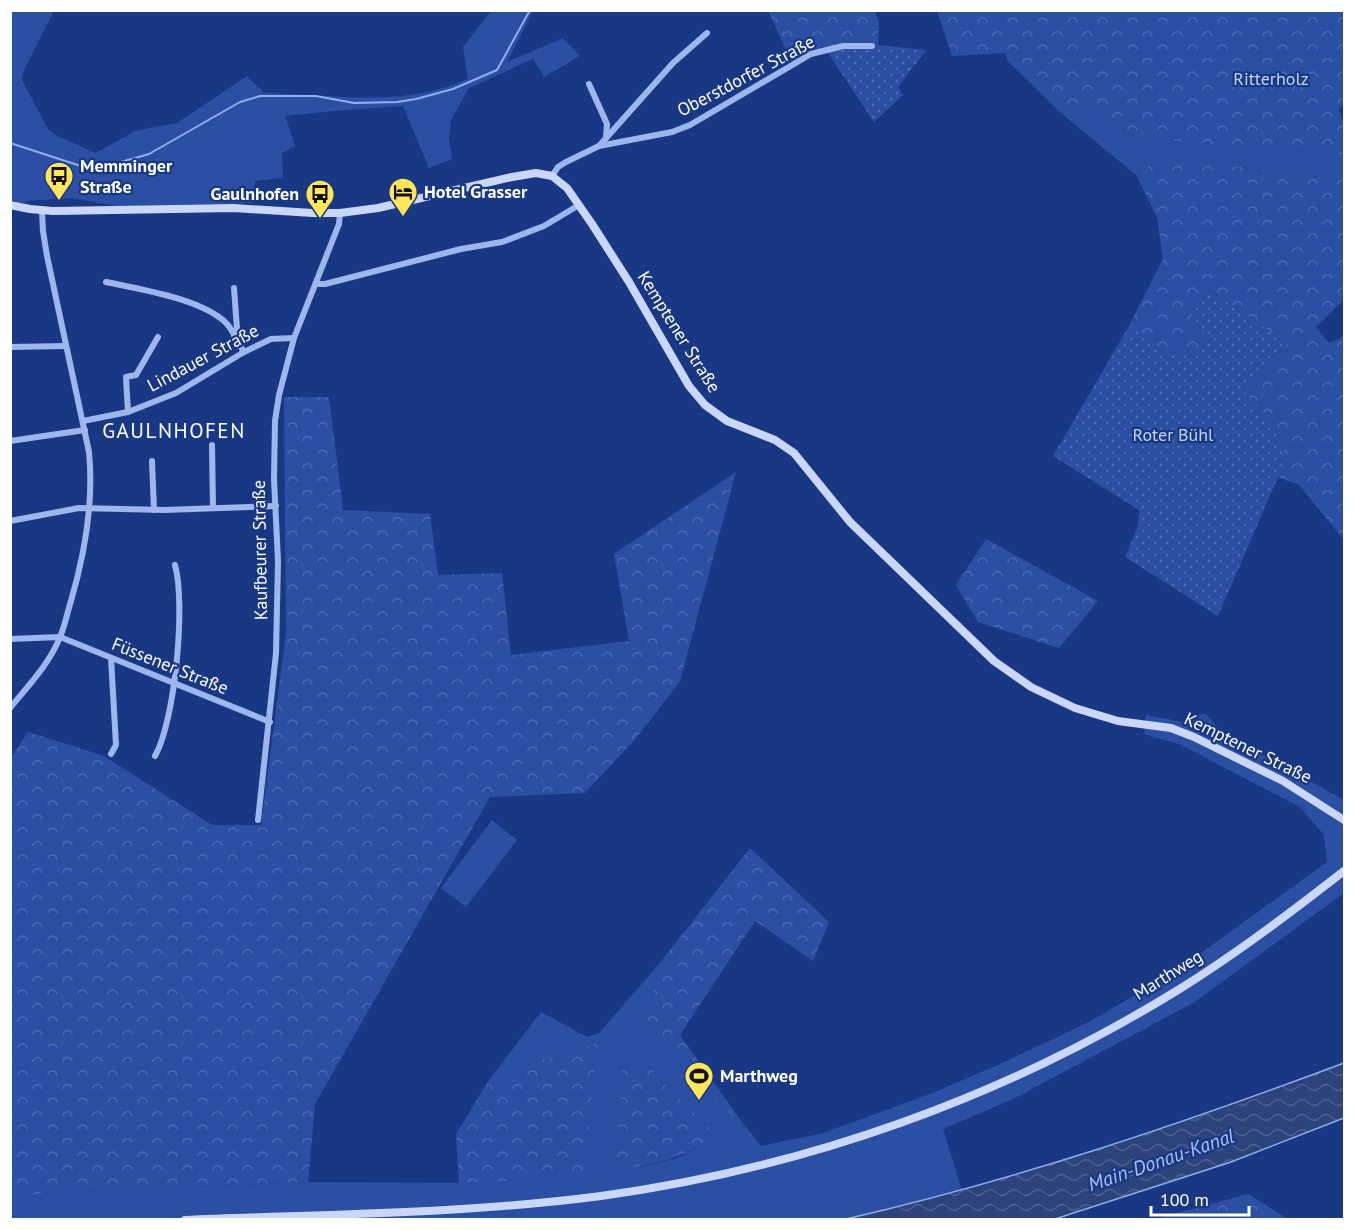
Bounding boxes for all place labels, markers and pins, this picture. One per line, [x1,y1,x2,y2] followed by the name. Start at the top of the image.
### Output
[80,154,173,198] place label: Memminger Straße
[43,160,75,202] bus stop icon: Memminger Straße
[387,176,419,218] hotel icon: Hotel Grasser
[304,178,336,220] bus stop icon: Gaulnhofen
[424,180,528,203] place label: Hotel Grasser
[210,182,299,205] place label: Gaulnhofen
[683,1060,715,1102] sports icon: Marthweg
[720,1064,798,1087] place label: Marthweg

